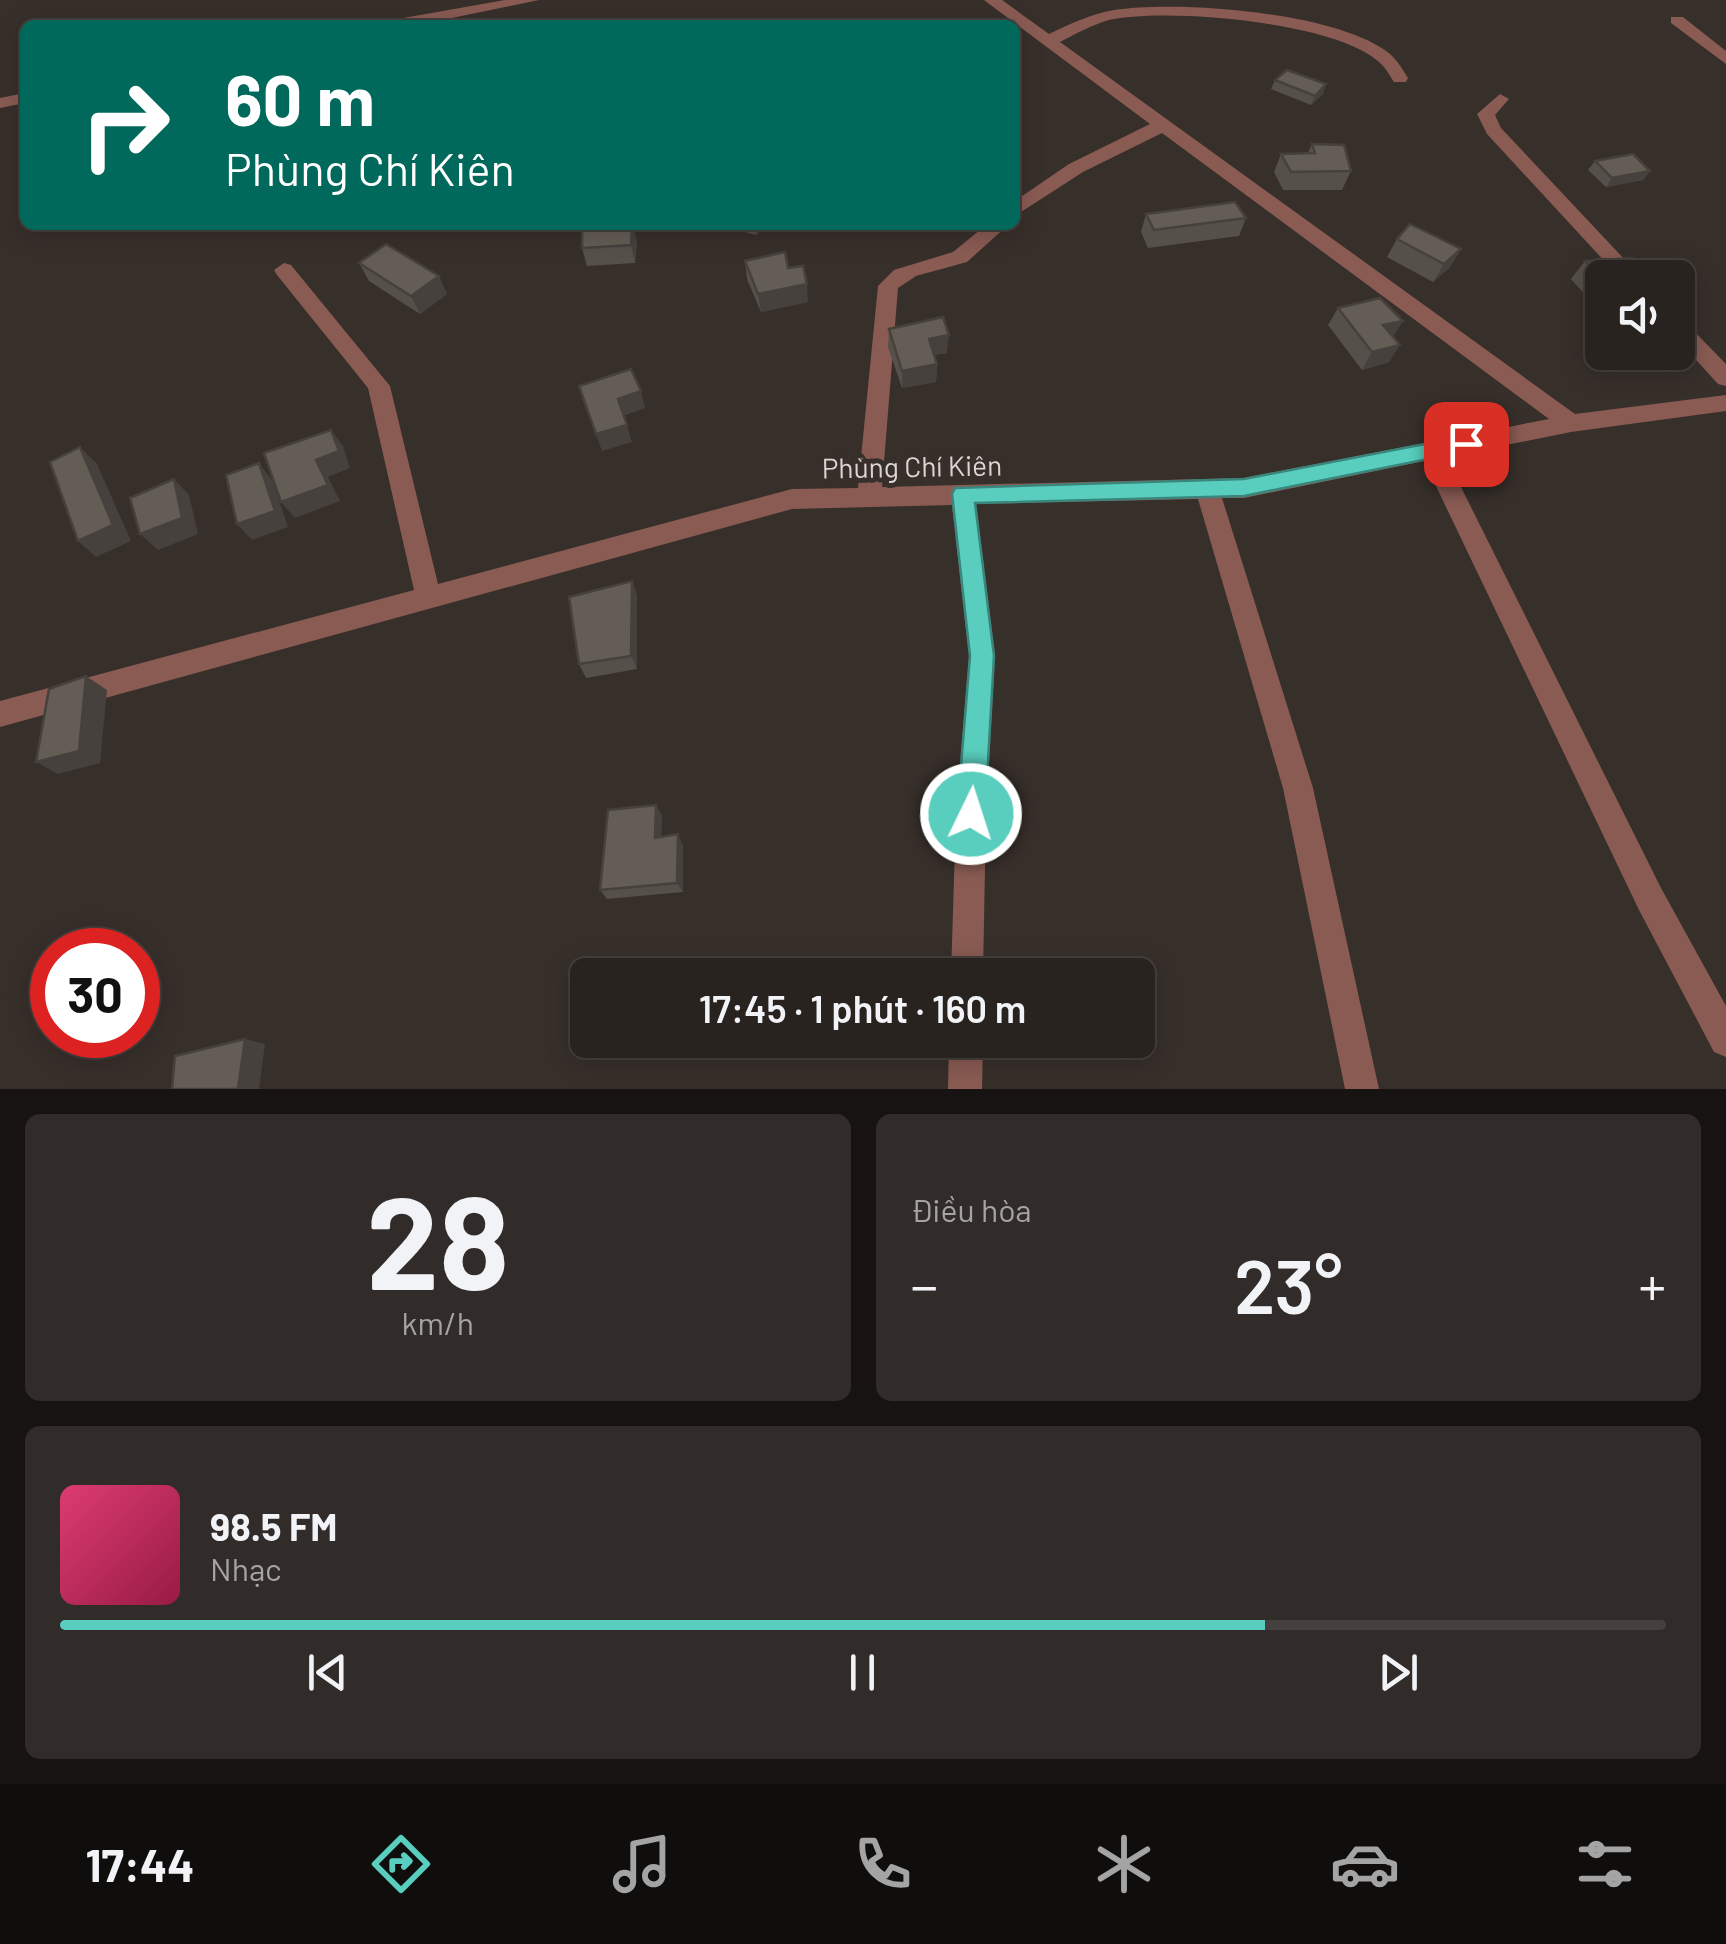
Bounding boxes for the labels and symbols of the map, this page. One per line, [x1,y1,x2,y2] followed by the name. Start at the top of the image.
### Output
[1424,402,1509,487] pin
[822,447,1002,485] street label: Phùng Chí Kiên
[919,762,1023,866] position arrow
[30,928,160,1058] speed limit sign: 30

